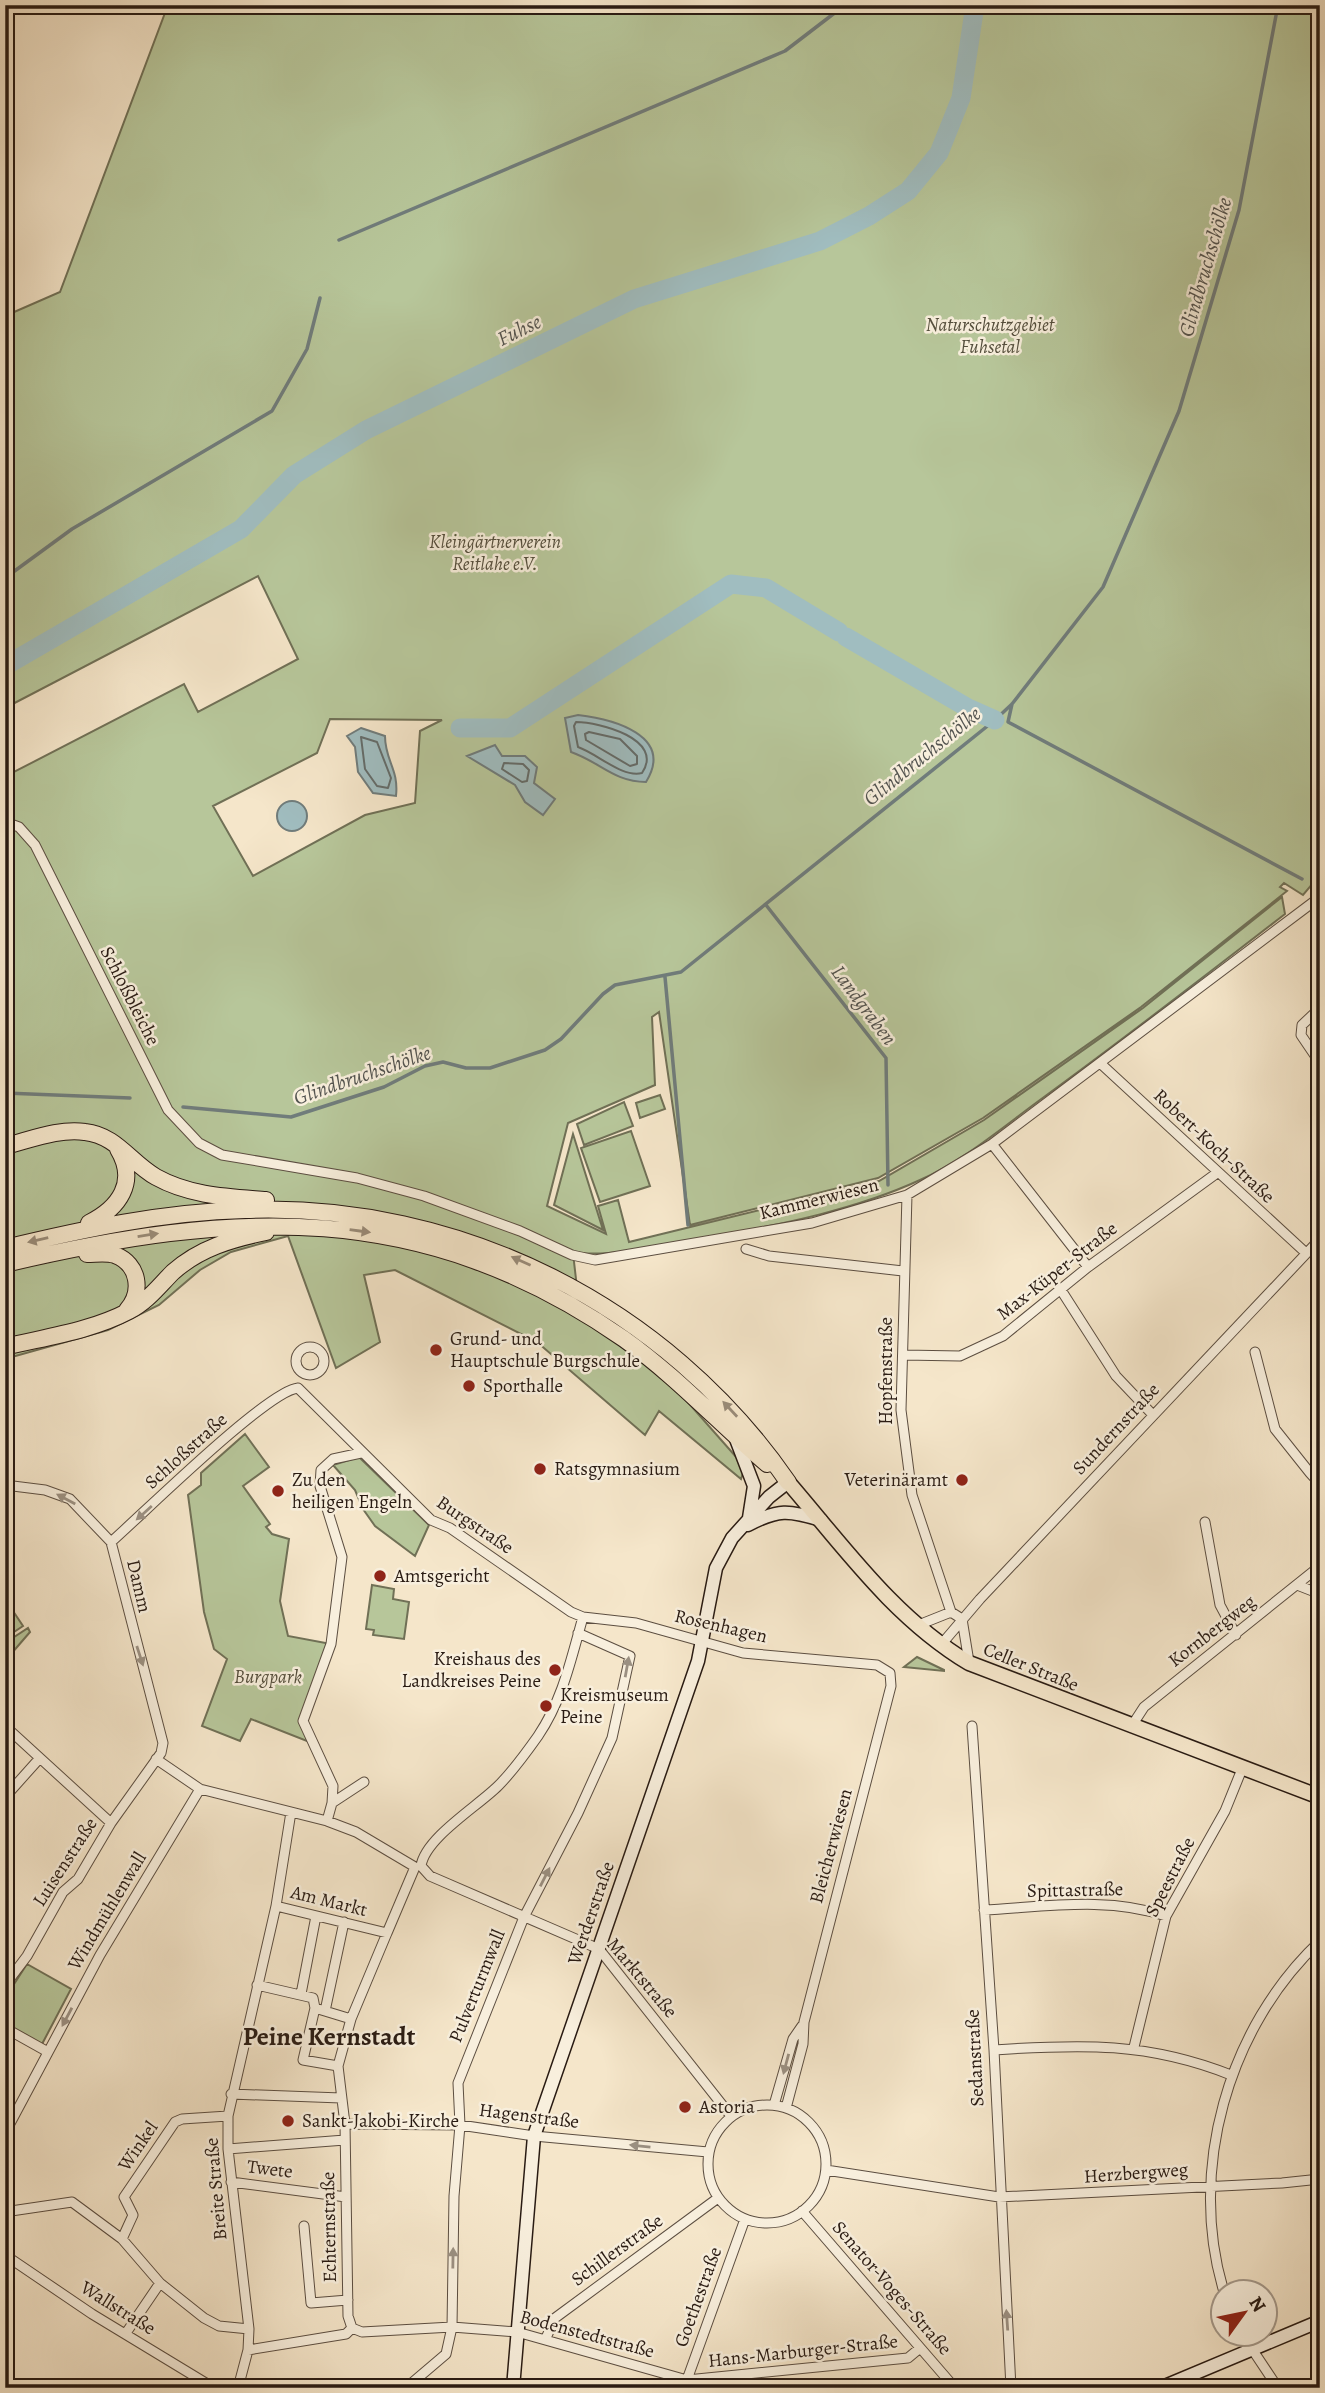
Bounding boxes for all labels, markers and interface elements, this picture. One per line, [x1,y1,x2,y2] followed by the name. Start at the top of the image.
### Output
[1172,194,1238,340] water label: Glindbruchschölke
[492,307,546,353] water label: Fuhse
[926,312,1056,360] park label: Naturschutzgebiet Fuhsetal
[429,529,561,577] park label: Kleingärtnerverein Reitlahe e.V.
[857,700,987,812] water label: Glindbruchschölke
[94,942,166,1050] street label: Schloßbleiche
[825,959,903,1051] water label: Landgraben
[290,1038,435,1112] water label: Glindbruchschölke
[1148,1083,1280,1209] street label: Robert-Koch-Straße
[757,1172,881,1226] street label: Kammerwiesen
[991,1216,1123,1326] street label: Max-Küper-Straße
[349,1226,371,1237] one-way arrow
[137,1229,159,1240] one-way arrow
[27,1235,49,1246] one-way arrow
[511,1255,531,1267] one-way arrow
[873,1317,899,1425] street label: Hopfenstraße
[450,1326,640,1374] place label: Grund- und Hauptschule Burgschule
[428,1342,444,1358] marker: Grund- und Hauptschule Burgschule
[483,1373,563,1399] place label: Sporthalle
[1067,1377,1165,1481] street label: Sundernstraße
[461,1378,477,1394] marker: Sporthalle
[723,1401,739,1418] one-way arrow
[139,1407,233,1495] street label: Schloßstraße
[554,1456,680,1482] place label: Ratsgymnasium
[532,1461,548,1477] marker: Ratsgymnasium
[292,1467,412,1515] place label: Zu den heiligen Engeln
[844,1467,948,1493] place label: Veterinäramt
[954,1472,970,1488] marker: Veterinäramt
[270,1483,286,1499] marker: Zu den heiligen Engeln
[431,1490,519,1560] street label: Burgstraße
[56,1493,76,1505] one-way arrow
[135,1505,153,1521] one-way arrow
[120,1557,158,1615] street label: Damm
[393,1563,490,1589] place label: Amtsgericht
[372,1568,388,1584] marker: Amtsgericht
[1163,1588,1262,1673] street label: Kornbergweg
[672,1603,770,1649] street label: Rosenhagen
[979,1636,1083,1698] street label: Celler Straße
[136,1646,146,1667] one-way arrow
[402,1646,541,1694] place label: Kreishaus des Landkreises Peine
[622,1656,633,1678] one-way arrow
[547,1662,563,1678] marker: Kreishaus des Landkreises Peine
[234,1664,302,1690] park label: Burgpark
[560,1682,669,1730] place label: Kreismuseum Peine
[538,1698,554,1714] marker: Kreismuseum Peine
[803,1786,859,1906] street label: Bleicherwiesen
[26,1812,104,1912] street label: Luisenstraße
[1139,1832,1201,1922] street label: Speestraße
[61,1847,153,1976] street label: Windmühlenwall
[561,1858,621,1969] street label: Werderstraße
[538,1867,550,1887] one-way arrow
[1027,1876,1123,1904] street label: Spittastraße
[287,1879,370,1923] street label: Am Markt
[443,1925,512,2046] street label: Pulverturmwall
[601,1932,683,2024] street label: Marktstraße
[61,2007,72,2027] one-way arrow
[959,2009,991,2107] street label: Sedanstraße
[243,2019,416,2054] district label: Peine Kernstadt
[780,2054,791,2076] one-way arrow
[698,2094,755,2120] place label: Astoria
[477,2097,581,2135] street label: Hagenstraße
[677,2099,693,2115] marker: Astoria
[302,2108,459,2134] place label: Sankt-Jakobi-Kirche
[280,2113,296,2129] marker: Sankt-Jakobi-Kirche
[111,2116,164,2177] street label: Winkel
[199,2137,233,2241] street label: Breite Straße
[629,2141,651,2152] one-way arrow
[246,2153,294,2185] street label: Twete
[1083,2156,1189,2190] street label: Herzbergweg
[315,2171,343,2283] street label: Echternstraße
[566,2208,668,2292] street label: Schillerstraße
[826,2215,958,2361] street label: Senator-Voges-Straße
[668,2243,728,2351] street label: Goethestraße
[447,2247,458,2269] one-way arrow
[75,2274,160,2341] street label: Wallstraße
[1210,2278,1280,2348] north arrow
[1243,2291,1272,2317] text: N
[517,2304,657,2364] street label: Bodenstedtstraße
[1001,2308,1012,2330] one-way arrow
[707,2328,899,2374] street label: Hans-Marburger-Straße

